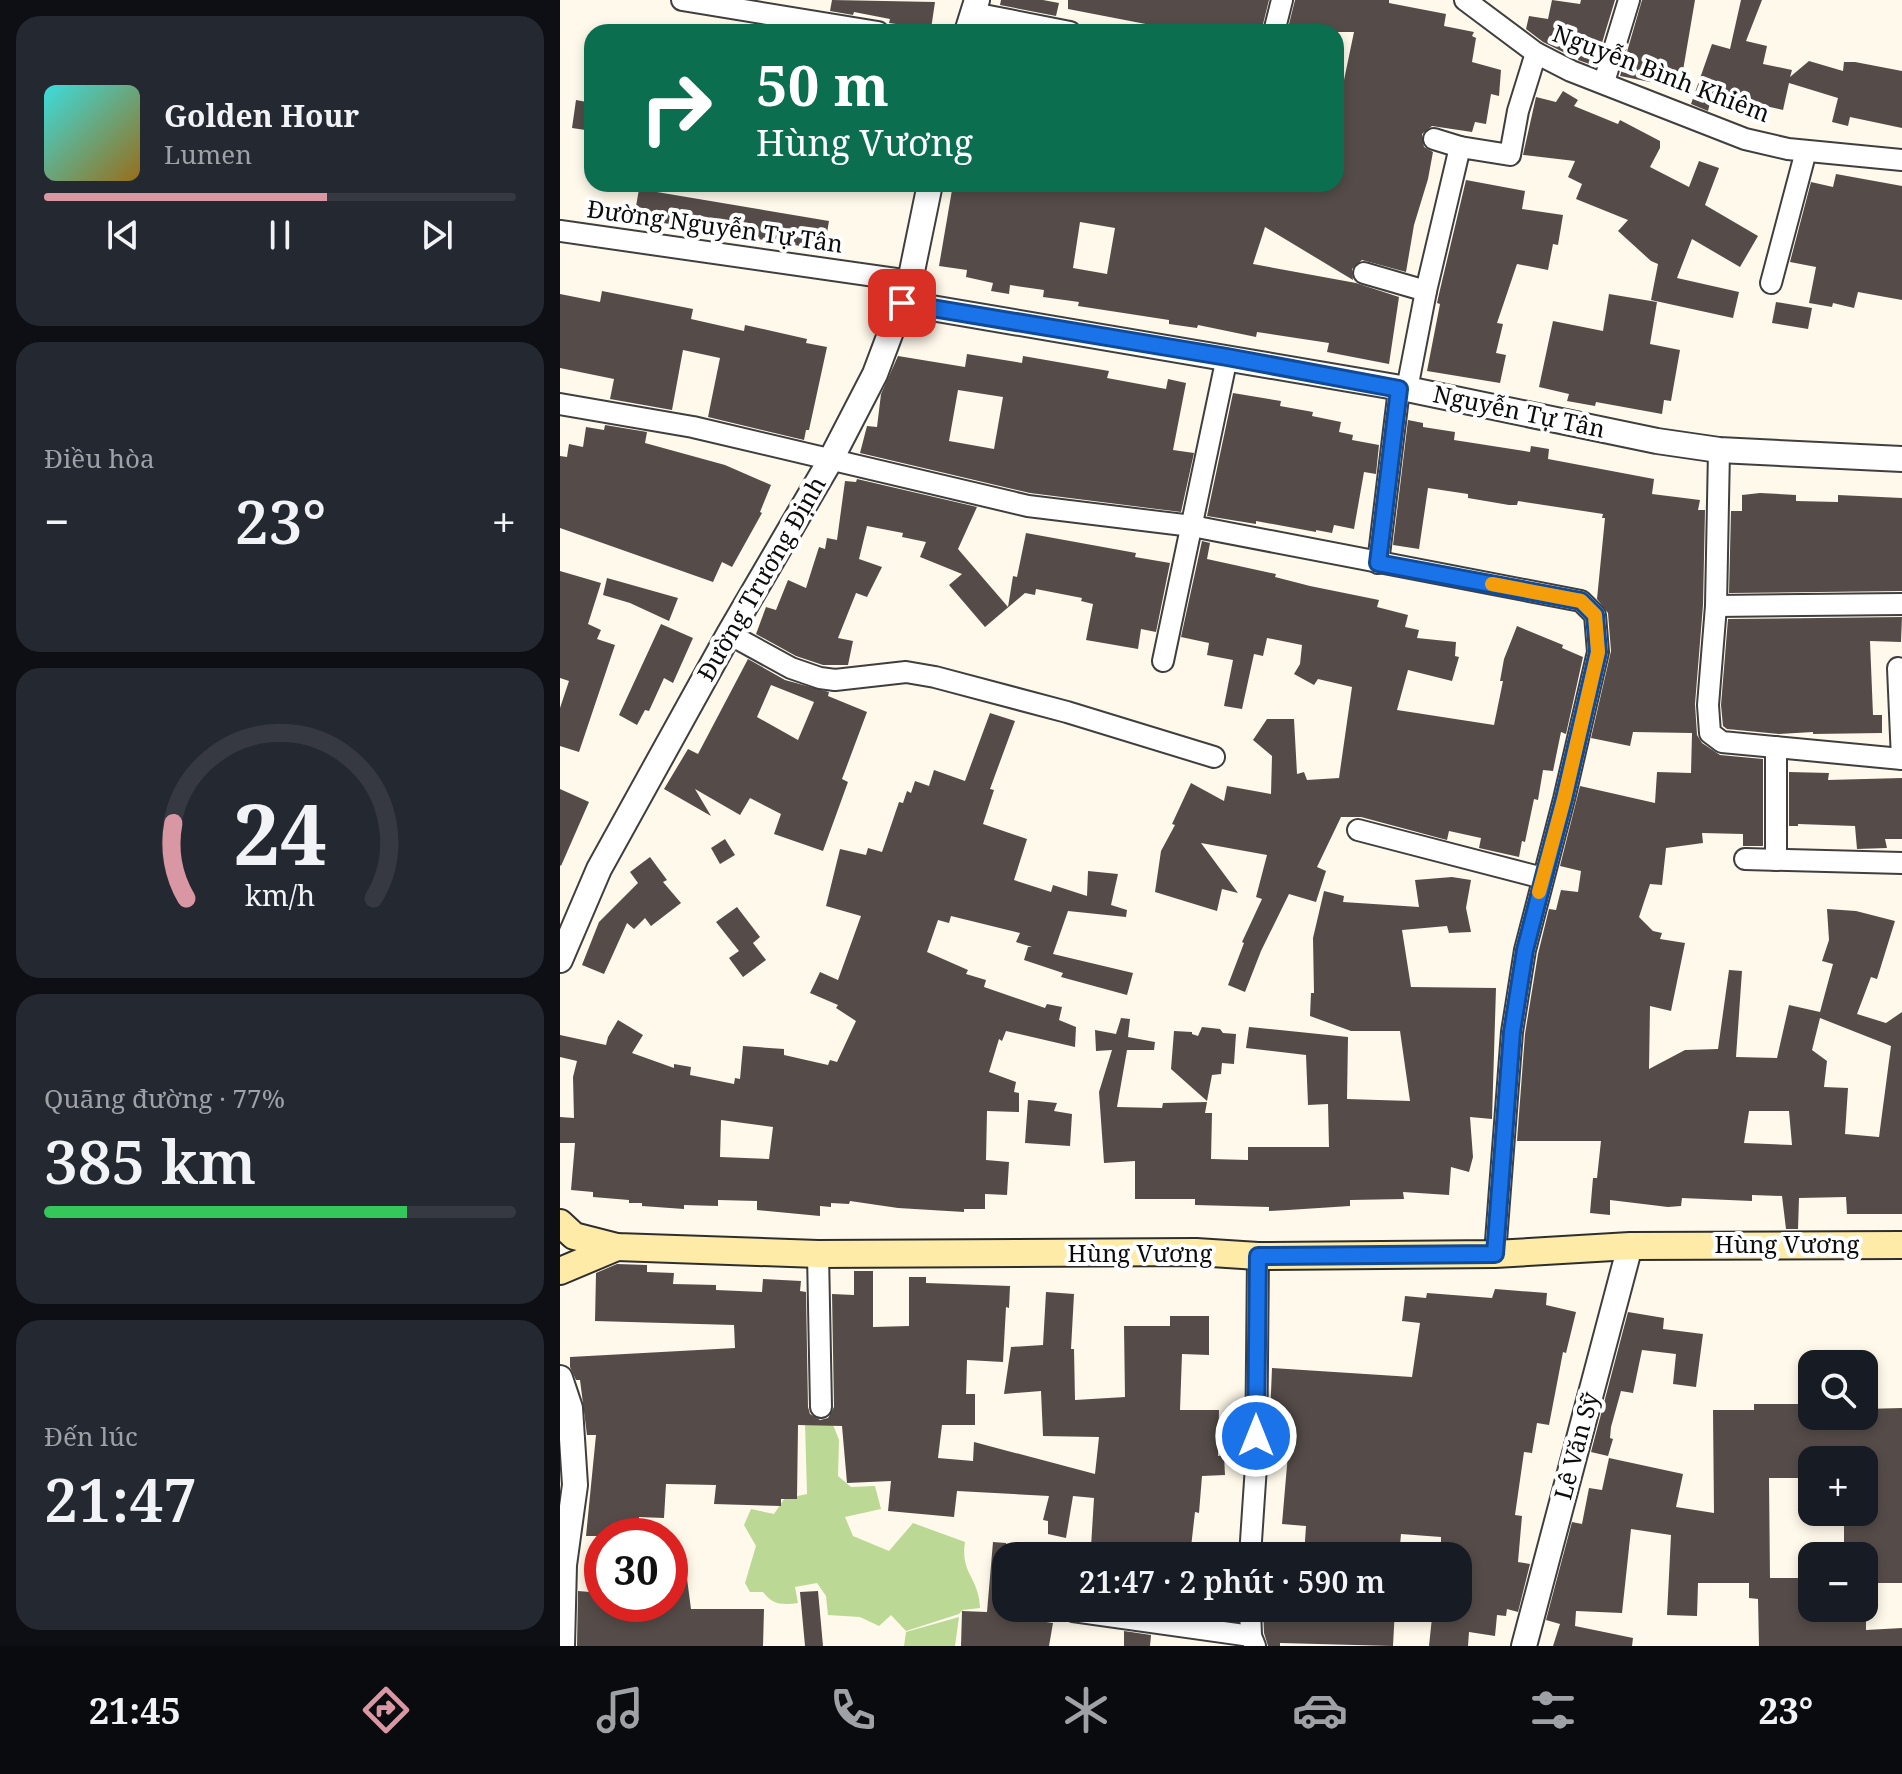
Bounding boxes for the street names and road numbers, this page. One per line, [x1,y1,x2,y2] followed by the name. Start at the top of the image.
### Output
[1548,16,1775,129] street label: Nguyễn Bình Khiêm
[585,191,845,260] street label: Đường Nguyễn Tự Tân
[1430,376,1608,445] street label: Nguyễn Tự Tân
[689,470,833,687] street label: Đường Trương Định
[1715,1227,1859,1260] street label: Hùng Vương
[1068,1236,1212,1269] street label: Hùng Vương
[1545,1388,1606,1503] street label: Lê Văn Sỹ

